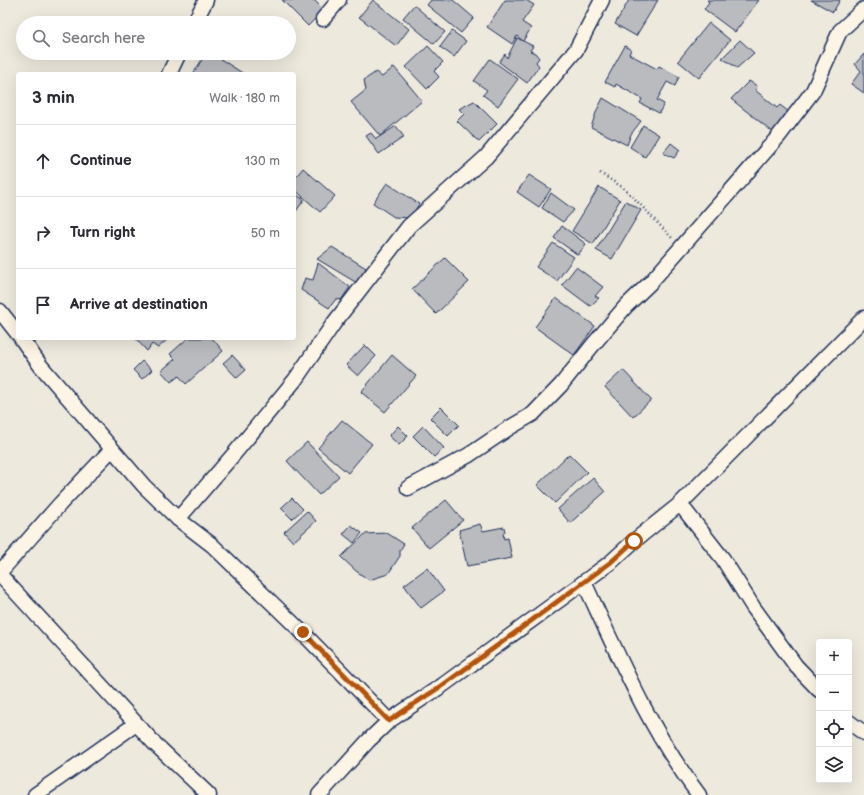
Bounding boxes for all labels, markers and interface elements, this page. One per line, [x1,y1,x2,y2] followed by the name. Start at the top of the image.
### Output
[16,16,296,60] search box
[30,27,52,49] icon: search
[62,29,145,48] text: Search here
[32,88,75,108] text: 3 min
[209,90,280,106] text: Walk · 180 m
[32,150,54,172] icon: ahead
[70,151,132,170] text: Continue
[245,153,280,169] text: 130 m
[32,222,54,244] icon: right
[70,223,135,242] text: Turn right
[251,225,280,241] text: 50 m
[32,294,54,316] icon: arrive
[70,295,208,314] text: Arrive at destination
[625,532,643,550] route start
[294,623,312,641] route end
[816,639,852,783] map controls
[816,639,852,675] button: +
[816,675,852,711] button: −
[816,711,852,747] button: locate
[816,747,852,783] button: layers

